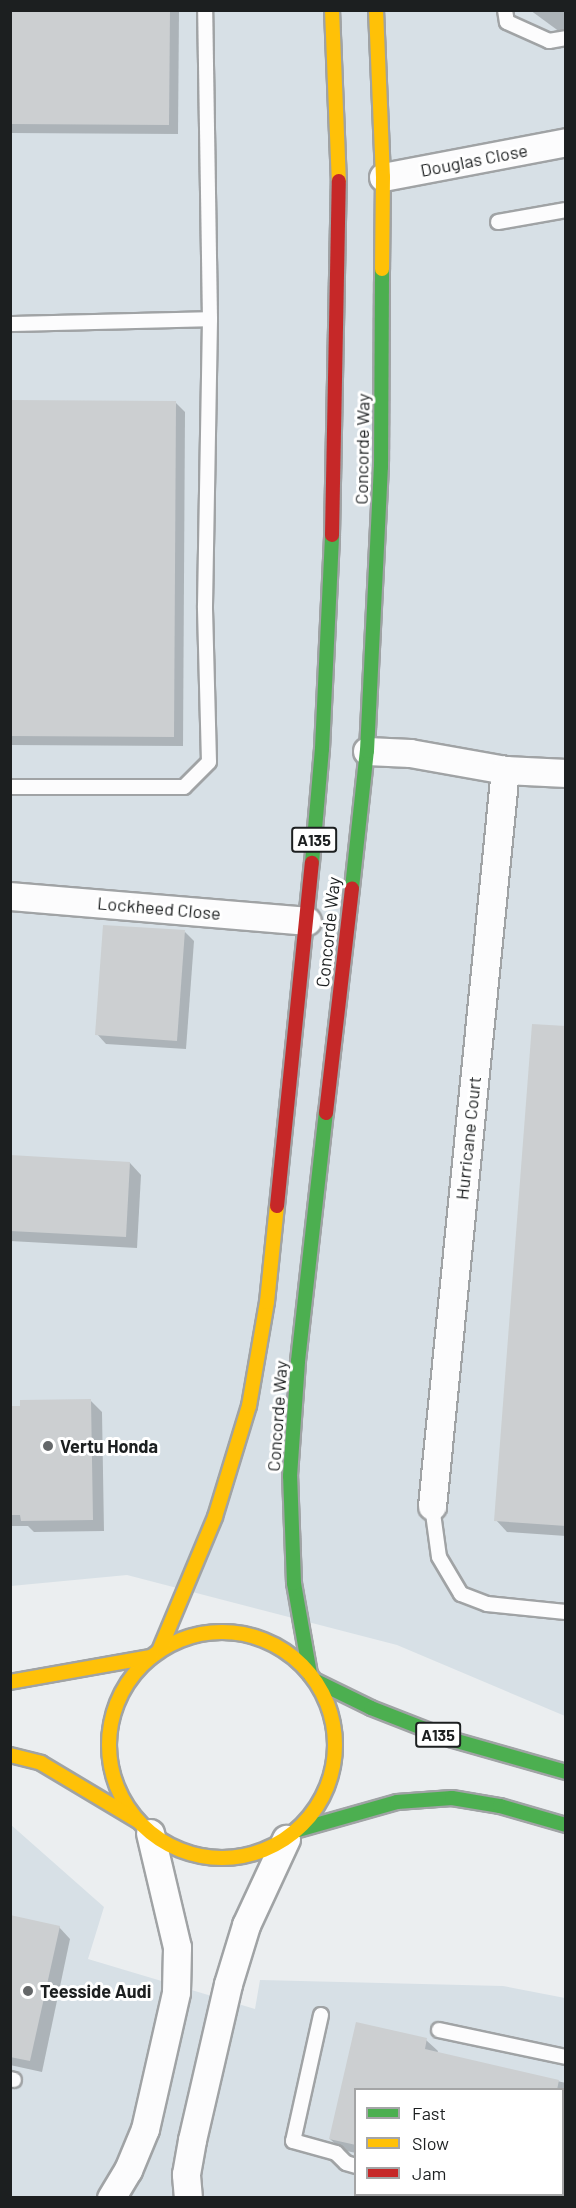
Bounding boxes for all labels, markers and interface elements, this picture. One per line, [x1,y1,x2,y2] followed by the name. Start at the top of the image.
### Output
[418,139,530,181] street label: Douglas Close
[350,393,374,505] street label: Concorde Way
[290,827,338,853] road number: A135
[311,876,345,988] street label: Concorde Way
[96,892,222,924] street label: Lockheed Close
[451,1075,485,1201] street label: Hurricane Court
[262,1360,292,1472] street label: Concorde Way
[60,1435,158,1457] place label: Vertu Honda
[41,1439,55,1453] marker: Vertu Honda
[414,1722,462,1748] road number: A135
[40,1980,151,2002] place label: Teesside Audi
[21,1984,35,1998] marker: Teesside Audi
[354,2088,564,2196] legend
[412,2102,446,2124] text: Fast
[412,2132,449,2154] text: Slow
[412,2162,446,2184] text: Jam

